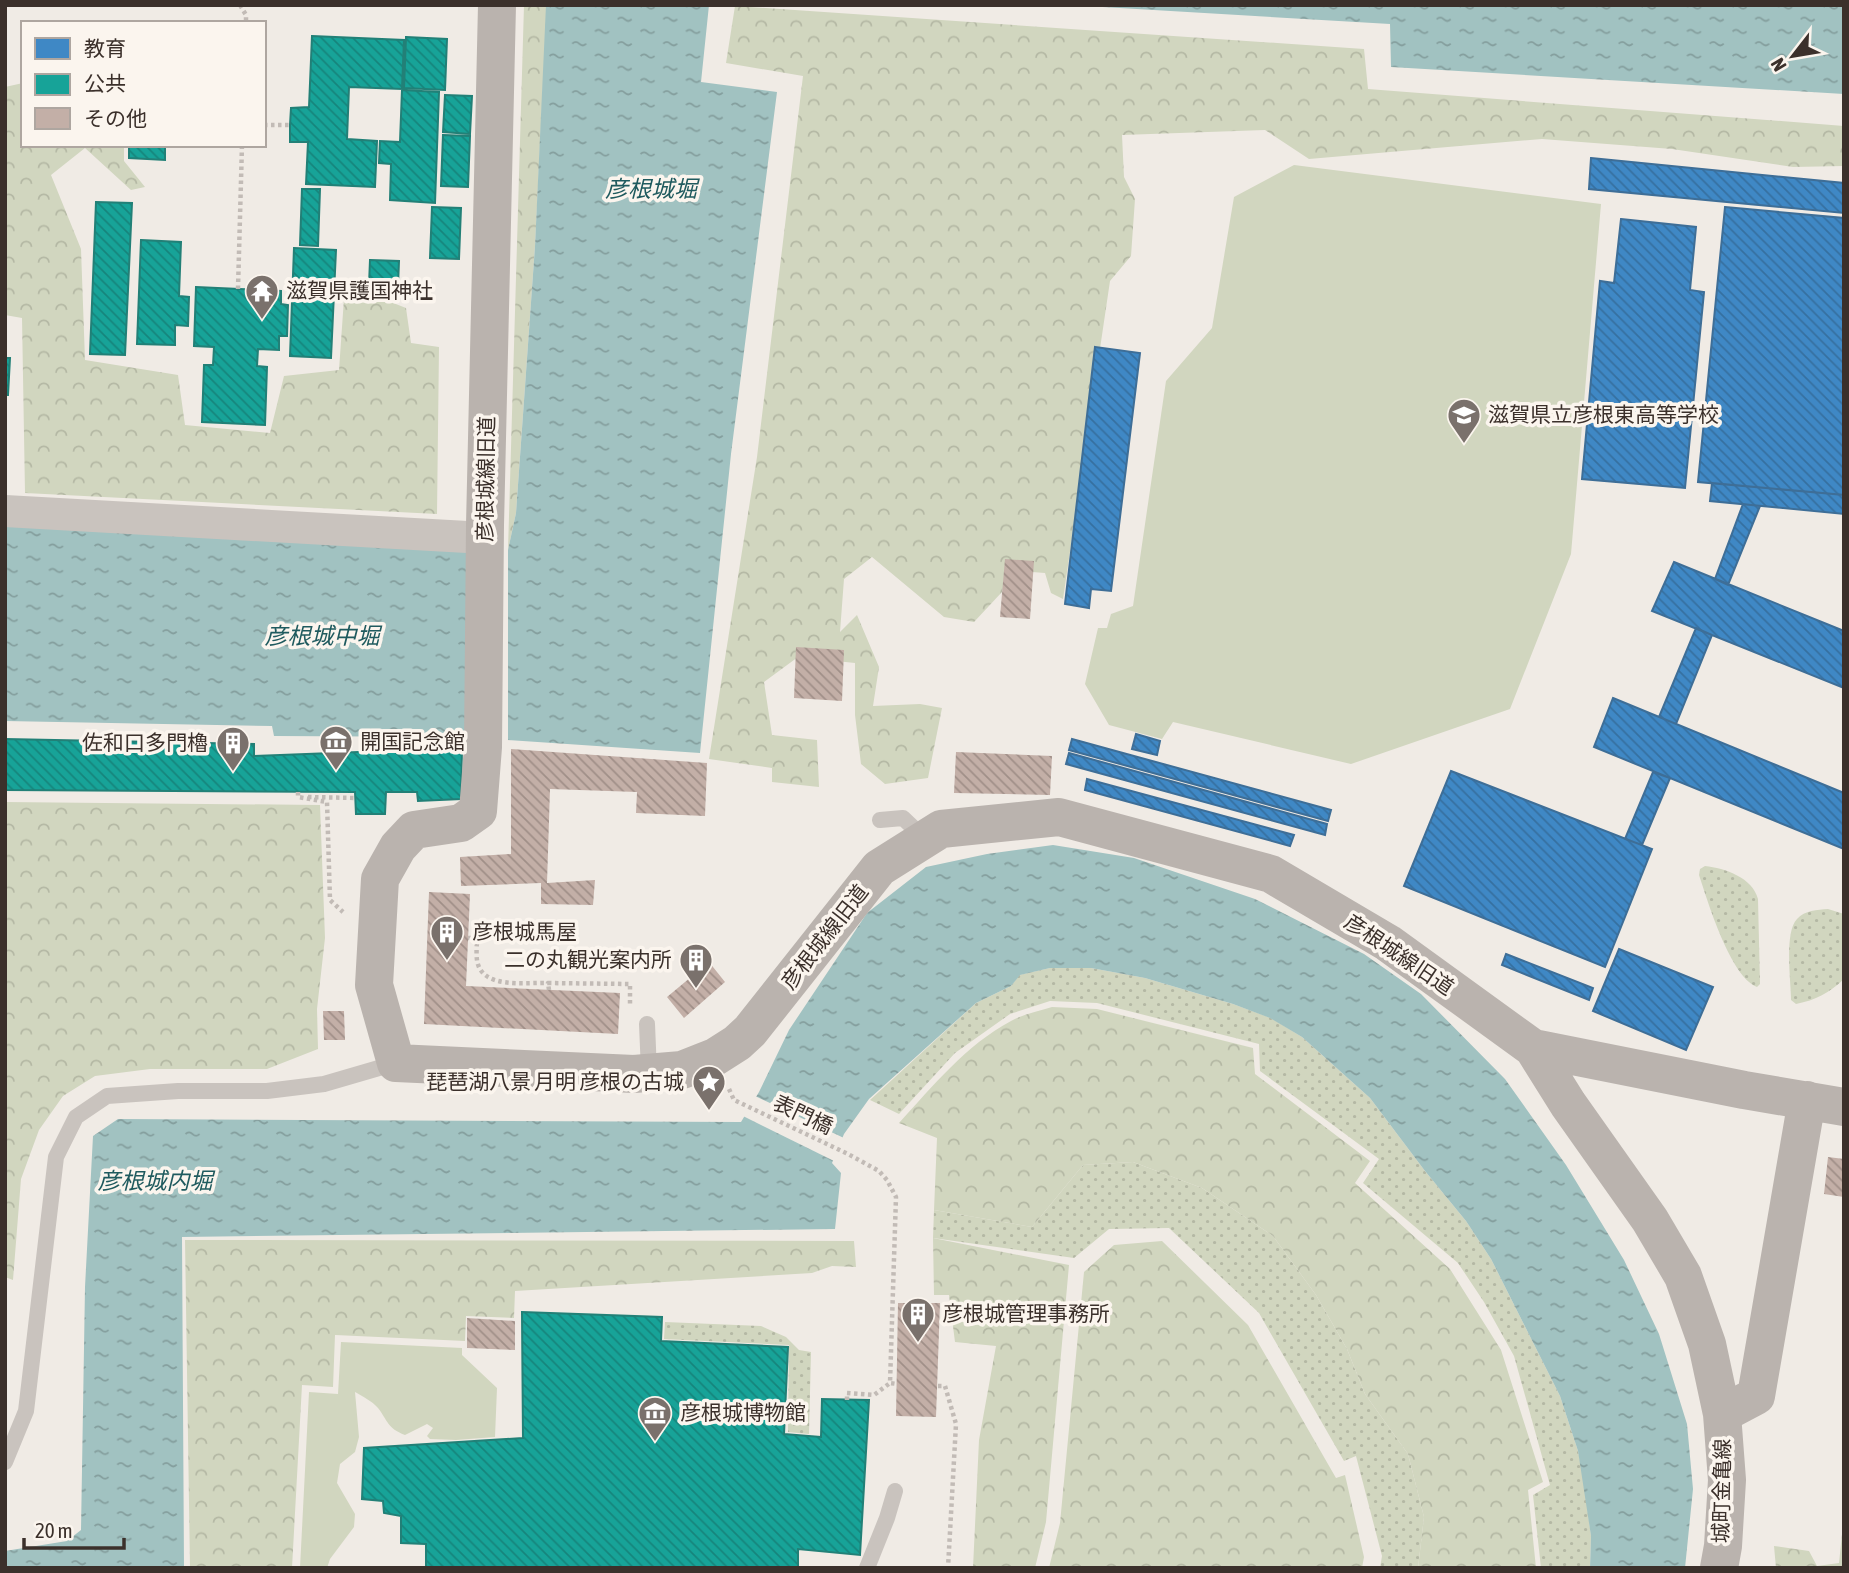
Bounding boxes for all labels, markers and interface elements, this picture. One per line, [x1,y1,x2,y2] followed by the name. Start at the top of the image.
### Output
[21,21,266,147] legend
[1758,21,1828,91] north arrow
[84,36,126,60] text: 教育
[1766,54,1791,75] text: N
[84,71,126,95] text: 公共
[84,106,147,130] text: その他
[605,176,700,202] water label: 彦根城堀
[243,272,281,321] temple icon: 滋賀県護国神社
[286,278,433,302] place label: 滋賀県護国神社
[1445,396,1483,445] school or university icon: 滋賀県立彦根東高等学校
[1488,402,1719,426] place label: 滋賀県立彦根東高等学校
[472,416,498,542] street label: 彦根城線旧道
[265,623,383,649] water label: 彦根城中堀
[317,723,355,772] museum icon: 開国記念館
[214,724,252,773] building icon: 佐和口多門櫓
[360,729,465,753] place label: 開国記念館
[82,730,208,754] place label: 佐和口多門櫓
[776,879,872,993] street label: 彦根城線旧道
[1341,909,1458,999] street label: 彦根城線旧道
[428,913,466,962] building icon: 彦根城馬屋
[472,919,577,943] place label: 彦根城馬屋
[677,941,715,990] building icon: 二の丸観光案内所
[504,947,672,971] place label: 二の丸観光案内所
[690,1063,728,1112] place icon: 琵琶湖八景 月明 彦根の古城
[426,1069,684,1093] place label: 琵琶湖八景 月明 彦根の古城
[770,1090,837,1138] street label: 表門橋
[98,1168,216,1194] water label: 彦根城内堀
[899,1295,937,1344] building icon: 彦根城管理事務所
[942,1301,1110,1325] place label: 彦根城管理事務所
[636,1394,674,1443] museum icon: 彦根城博物館
[680,1400,806,1424] place label: 彦根城博物館
[1708,1438,1734,1544] street label: 城町金亀線
[24,1506,124,1550] scale bar
[35,1518,73,1542] text: 20 m

